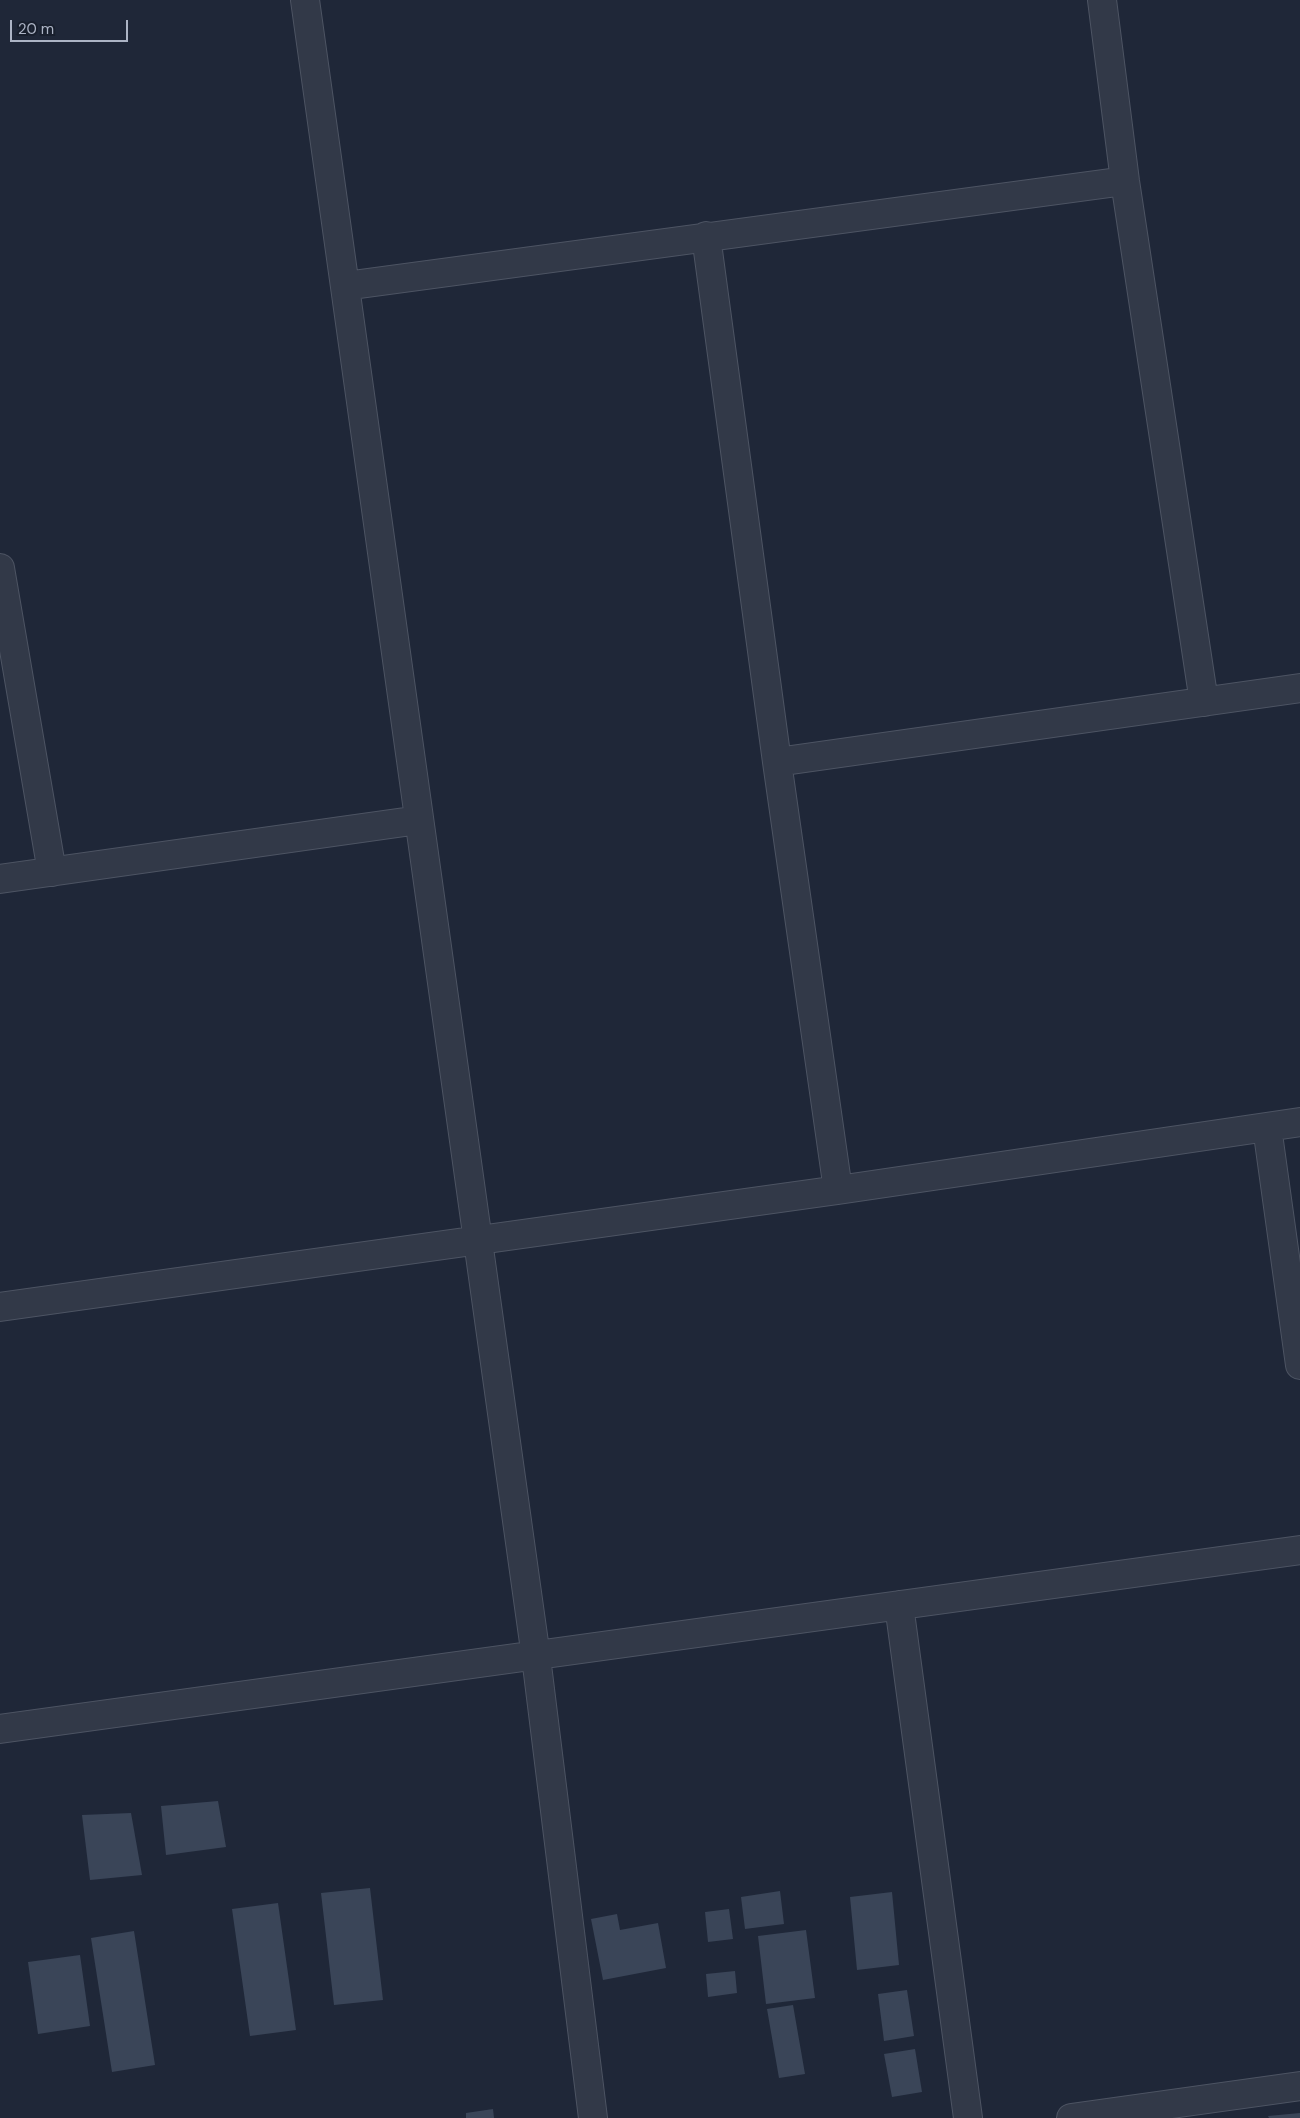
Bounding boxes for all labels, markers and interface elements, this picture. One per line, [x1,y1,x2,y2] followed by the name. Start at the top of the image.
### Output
[12,10,130,42] scale bar
[18,19,54,39] text: 20 m

